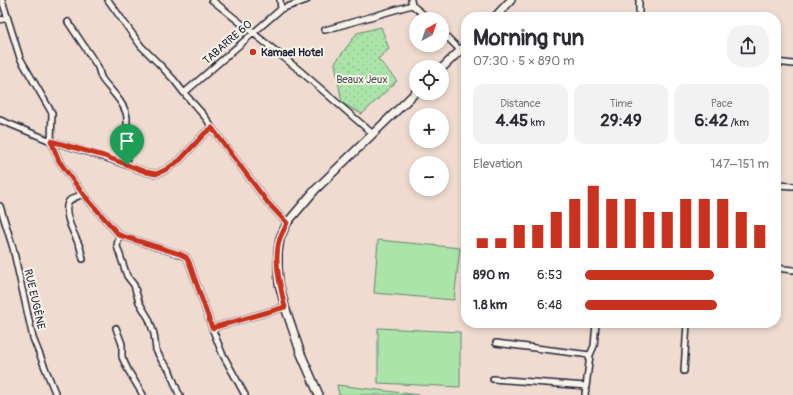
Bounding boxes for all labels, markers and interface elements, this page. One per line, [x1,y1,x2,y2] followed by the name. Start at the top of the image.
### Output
[409,12,449,52] north arrow
[409,12,449,196] map controls
[200,18,255,67] street label: TABARRE 60
[473,24,584,52] text: Morning run
[727,25,769,67] button: share
[261,46,324,59] place label: Kamael Hotel
[248,47,258,57] marker: Kamael Hotel
[473,53,575,69] text: 07:30 · 5 × 890 m
[409,60,449,100] button: locate
[336,73,388,86] park label: Beaux Jeux
[500,97,540,110] text: Distance
[609,97,632,110] text: Time
[711,97,733,110] text: Pace
[409,108,449,148] button: +
[496,110,528,131] text: 4.45
[600,110,642,131] text: 29:49
[694,110,728,131] text: 6:42
[528,116,545,129] text: km
[728,116,749,129] text: /km
[110,124,144,165] pin
[116,130,138,152] icon: arrive
[409,156,449,196] button: −
[473,156,523,172] text: Elevation
[710,156,769,172] text: 147–151 m
[473,267,510,283] text: 890 m
[537,267,562,283] text: 6:53
[21,268,48,331] street label: RUE EUGÈNE
[473,297,507,313] text: 1.8 km
[537,297,562,313] text: 6:48

